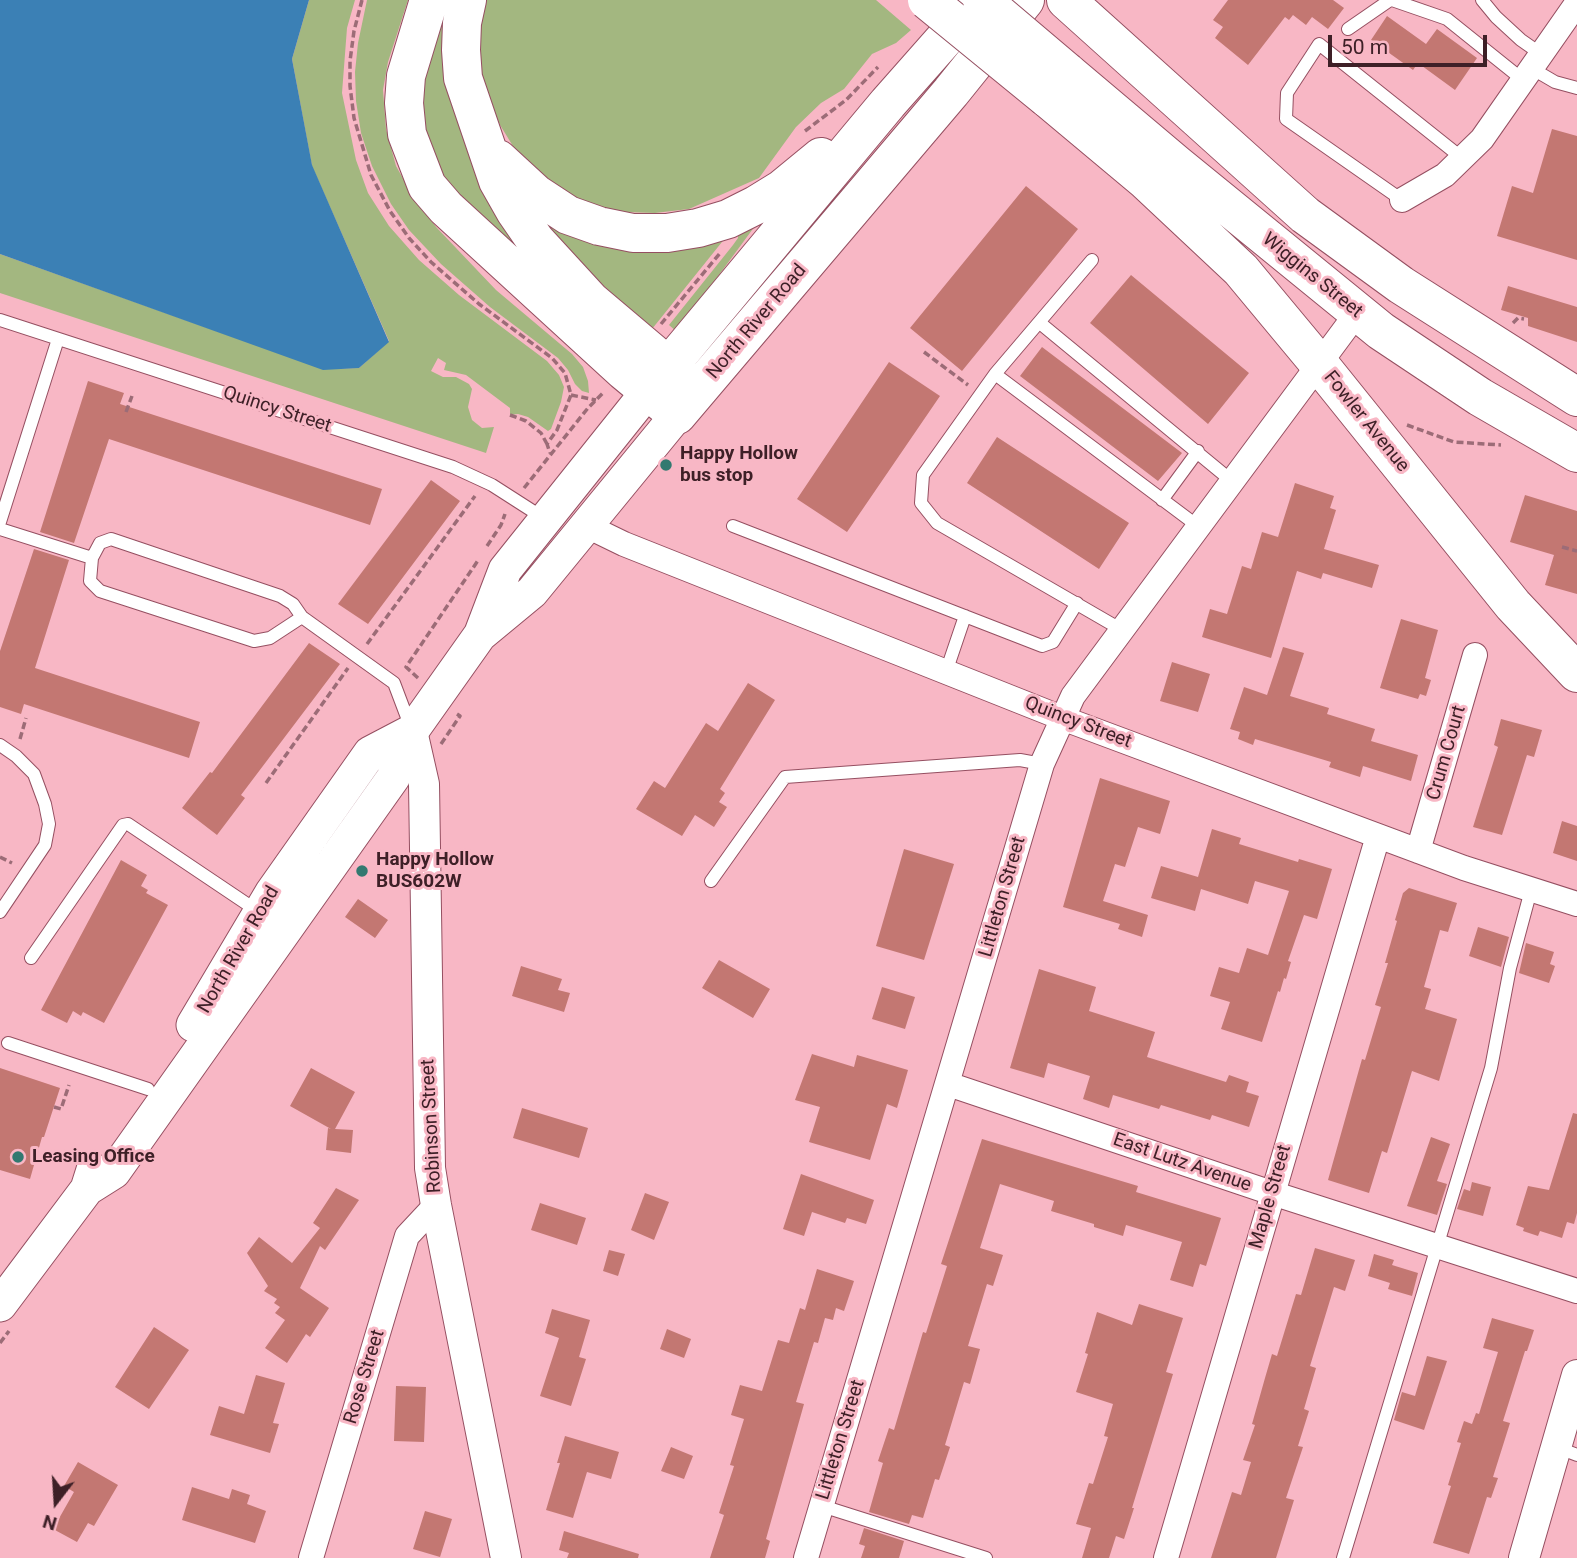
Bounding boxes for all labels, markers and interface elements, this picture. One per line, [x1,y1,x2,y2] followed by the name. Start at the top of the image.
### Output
[1332,21,1491,65] scale bar
[1341,35,1388,59] text: 50 m
[1257,229,1367,323] street label: Wiggins Street
[702,260,812,384] street label: North River Road
[1318,367,1414,477] street label: Fowler Avenue
[220,382,334,438] street label: Quincy Street
[680,443,798,487] place label: Happy Hollow bus stop
[658,457,674,473] marker: Happy Hollow bus stop
[1021,692,1135,754] street label: Quincy Street
[1423,703,1471,803] street label: Crum Court
[975,834,1031,960] street label: Littleton Street
[376,849,494,893] place label: Happy Hollow BUS602W
[354,863,370,879] marker: Happy Hollow BUS602W
[193,882,285,1018] street label: North River Road
[417,1058,447,1194] street label: Robinson Street
[1110,1129,1254,1197] street label: East Lutz Avenue
[1245,1142,1297,1252] street label: Maple Street
[32,1146,155,1168] place label: Leasing Office
[10,1149,26,1165] marker: Leasing Office
[340,1327,390,1427] street label: Rose Street
[812,1377,870,1503] street label: Littleton Street
[21,1467,91,1537] north arrow
[40,1510,59,1536] text: N

